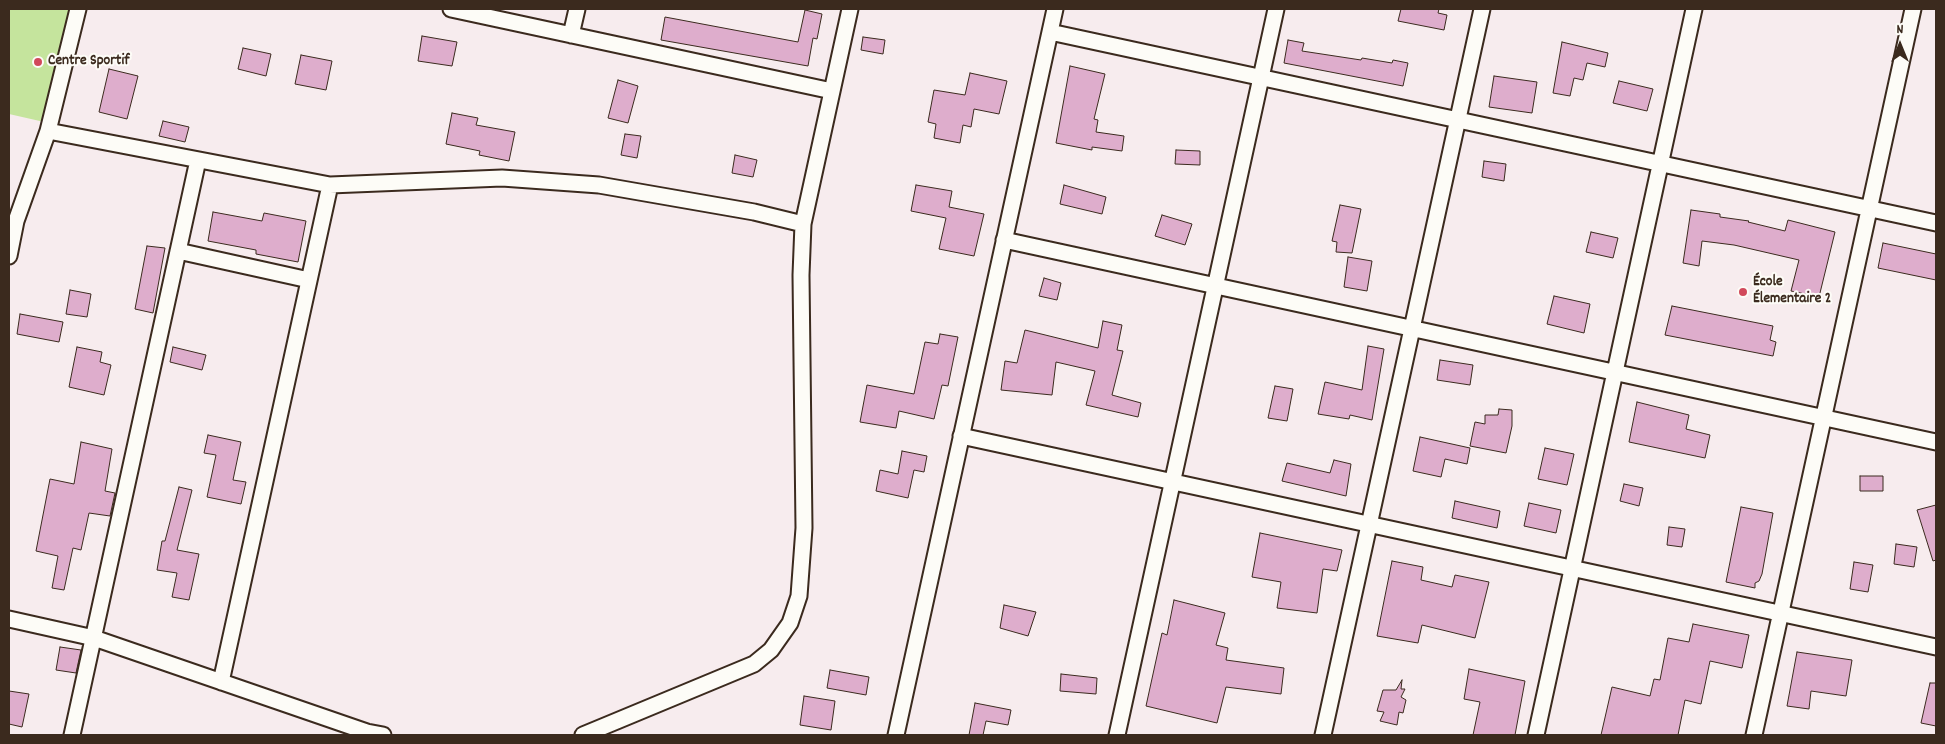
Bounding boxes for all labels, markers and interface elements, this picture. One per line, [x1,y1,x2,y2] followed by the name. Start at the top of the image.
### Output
[1875,20,1925,70] north arrow
[1897,20,1903,40] text: N
[48,53,129,71] place label: Centre Sportif
[32,56,44,68] marker: Centre Sportif
[1753,274,1831,309] place label: École Élementaire 2
[1737,286,1749,298] marker: École Élementaire 2

